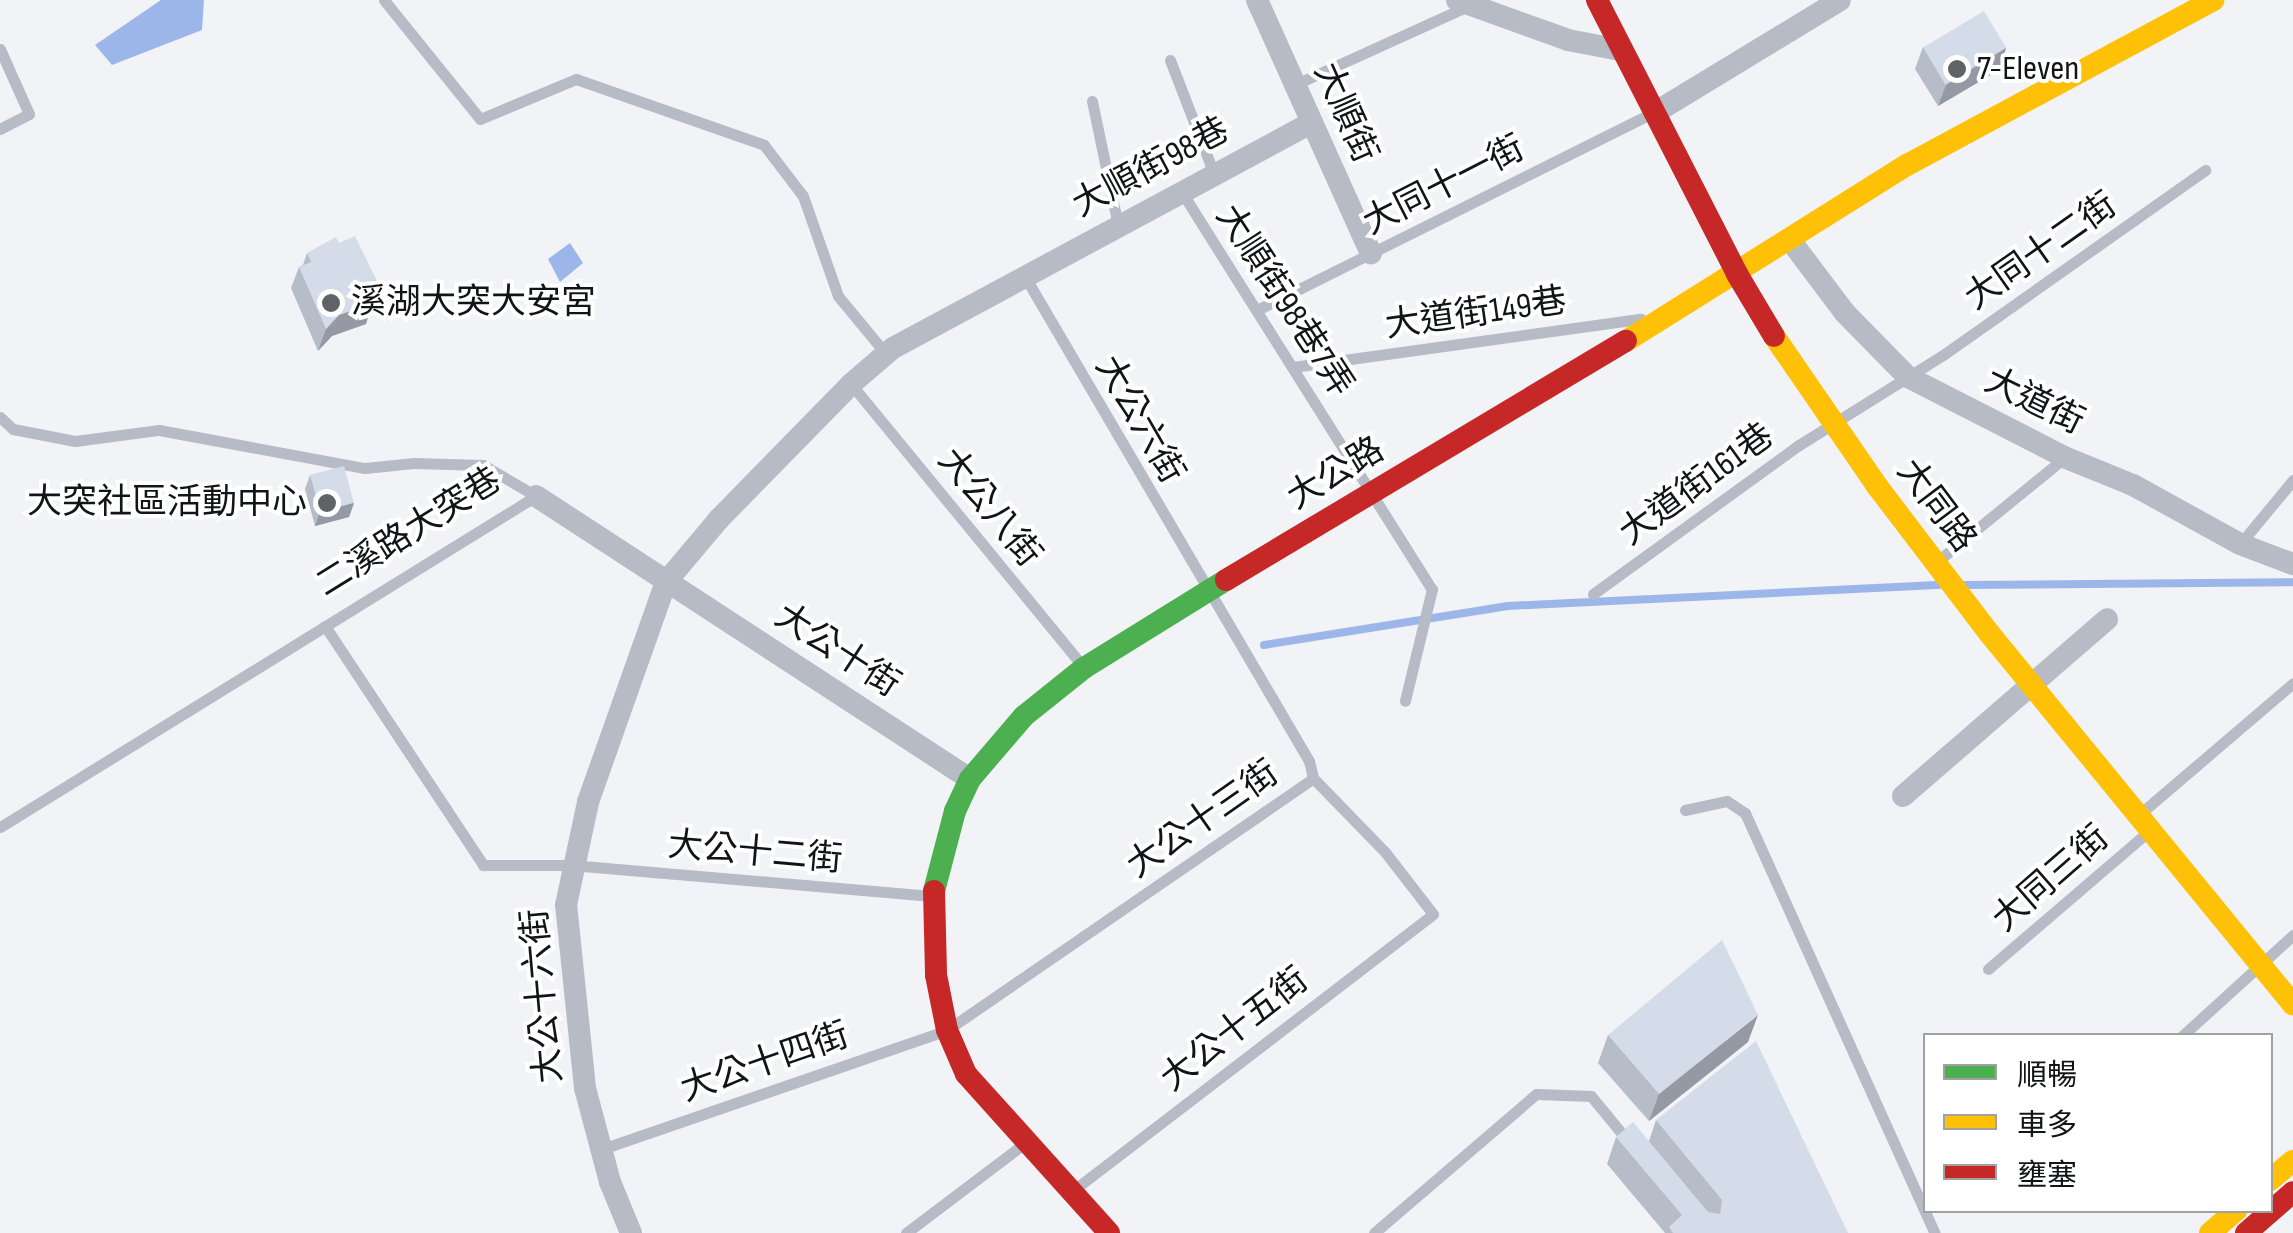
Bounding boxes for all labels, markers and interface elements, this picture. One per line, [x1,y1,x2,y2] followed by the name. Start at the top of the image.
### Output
[1977,48,2079,90] place label: 7-Eleven
[1304,56,1386,170] street label: 大順街
[1946,58,1968,80] marker: 7-Eleven
[1066,109,1236,227] street label: 大順街98巷
[1357,128,1531,244] street label: 大同十一街
[1957,185,2125,319] street label: 大同十二街
[1207,197,1361,405] street label: 大順街98巷7弄
[1383,281,1569,347] street label: 大道街149巷
[351,282,596,324] place label: 溪湖大突大安宮
[320,292,342,314] marker: 溪湖大突大安宮
[1086,349,1192,491] street label: 大公六街
[1978,360,2090,444] street label: 大道街
[1612,415,1782,555] street label: 大道街161巷
[1280,429,1392,519] street label: 大公路
[929,440,1049,576] street label: 大公八街
[1888,451,1984,561] street label: 大同路
[309,460,509,606] street label: 二溪路大突巷
[27,482,307,524] place label: 大突社區活動中心
[316,492,338,514] marker: 大突社區活動中心
[767,595,907,707] street label: 大公十街
[1119,753,1287,887] street label: 大公十三街
[1984,817,2118,941] street label: 大同三街
[666,824,844,882] street label: 大公十二街
[514,907,572,1085] street label: 大公十六街
[1153,960,1317,1100] street label: 大公十五街
[675,1015,855,1111] street label: 大公十四街
[1923,1033,2273,1213] legend
[2017,1058,2077,1094] text: 順暢
[2017,1108,2077,1144] text: 車多
[2017,1158,2077,1194] text: 壅塞

